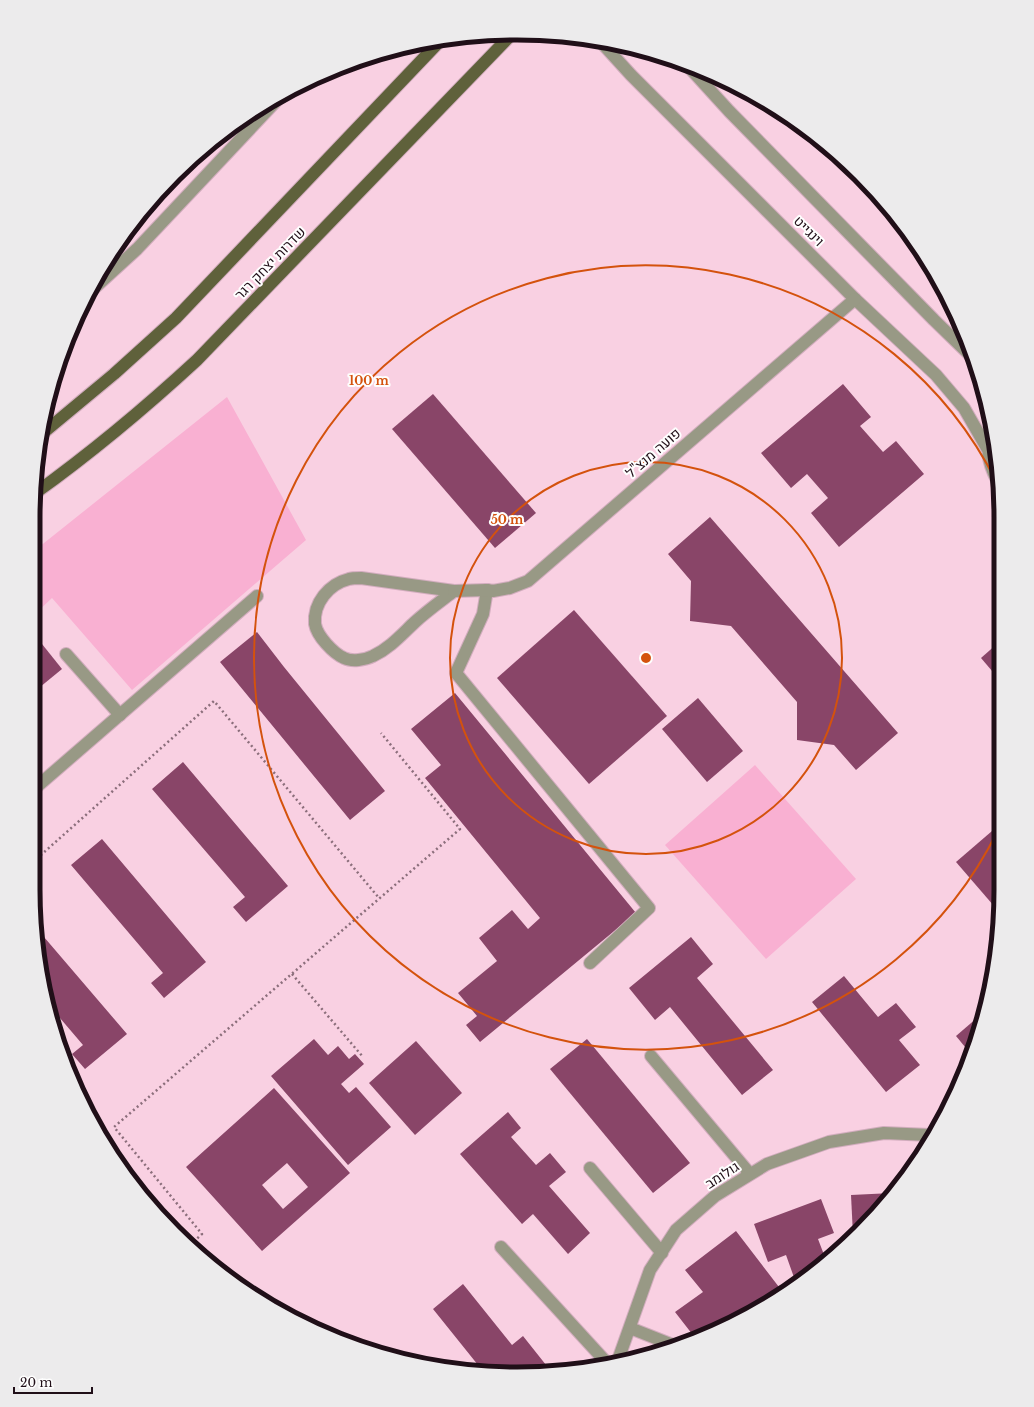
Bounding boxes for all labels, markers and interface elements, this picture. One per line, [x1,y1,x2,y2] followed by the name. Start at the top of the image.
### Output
[790,212,828,250] street label: וינגייט
[231,223,309,303] street label: שדרות יצחק רגר
[349,373,390,388] text: 100 m
[622,424,684,482] street label: פועה מנצ"ל
[491,512,524,527] text: 50 m
[639,651,653,665] centre of rings
[702,1157,742,1193] street label: גולומב
[14,1369,92,1395] scale bar
[20,1375,52,1390] text: 20 m

